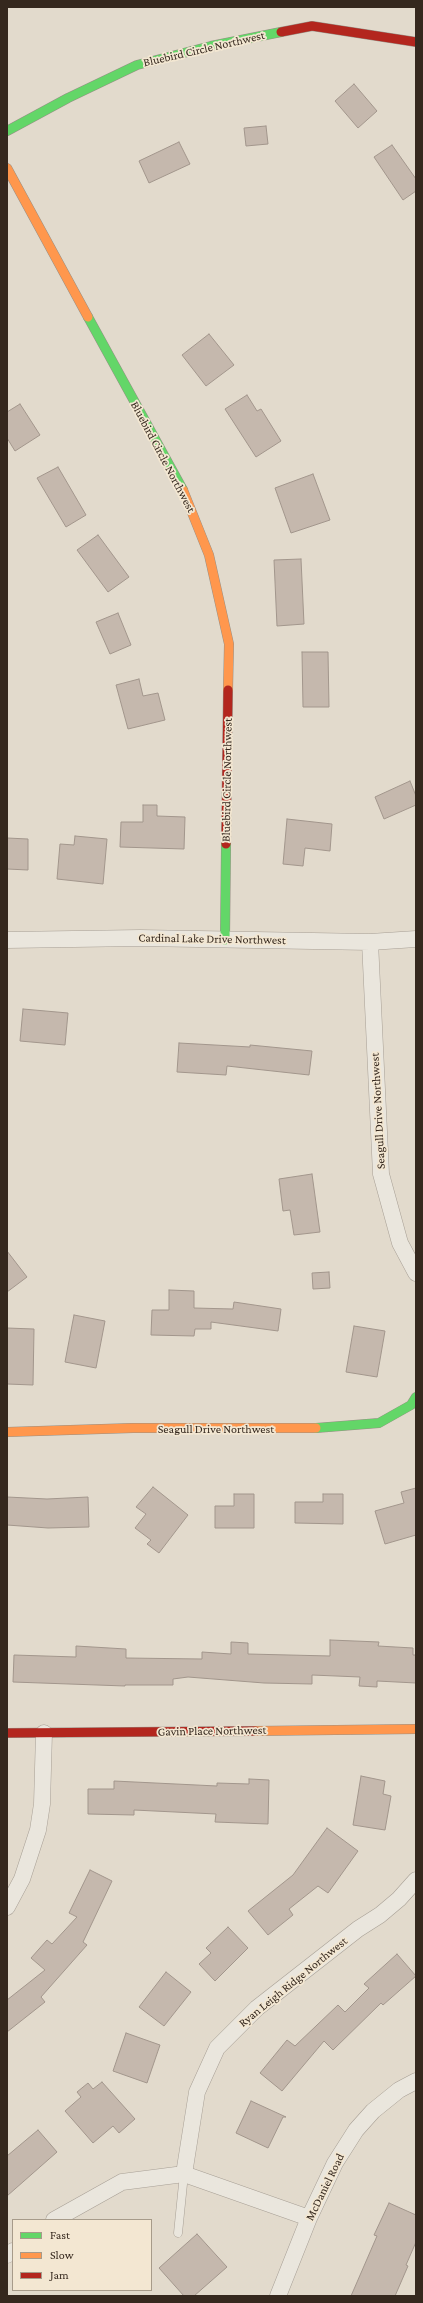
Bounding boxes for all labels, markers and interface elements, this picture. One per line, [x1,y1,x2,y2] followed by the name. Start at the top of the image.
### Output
[142,28,266,70] street label: Bluebird Circle Northwest
[128,399,198,515] street label: Bluebird Circle Northwest
[219,718,235,842] street label: Bluebird Circle Northwest
[138,931,286,947] street label: Cardinal Lake Drive Northwest
[368,1052,388,1170] street label: Seagull Drive Northwest
[158,1422,274,1436] street label: Seagull Drive Northwest
[158,1723,266,1739] street label: Gavin Place Northwest
[236,1934,350,2030] street label: Ryan Leigh Ridge Northwest
[303,2151,347,2223] street label: McDaniel Road
[12,2219,152,2291] legend
[50,2228,70,2242] text: Fast
[50,2248,74,2262] text: Slow
[50,2268,69,2282] text: Jam

